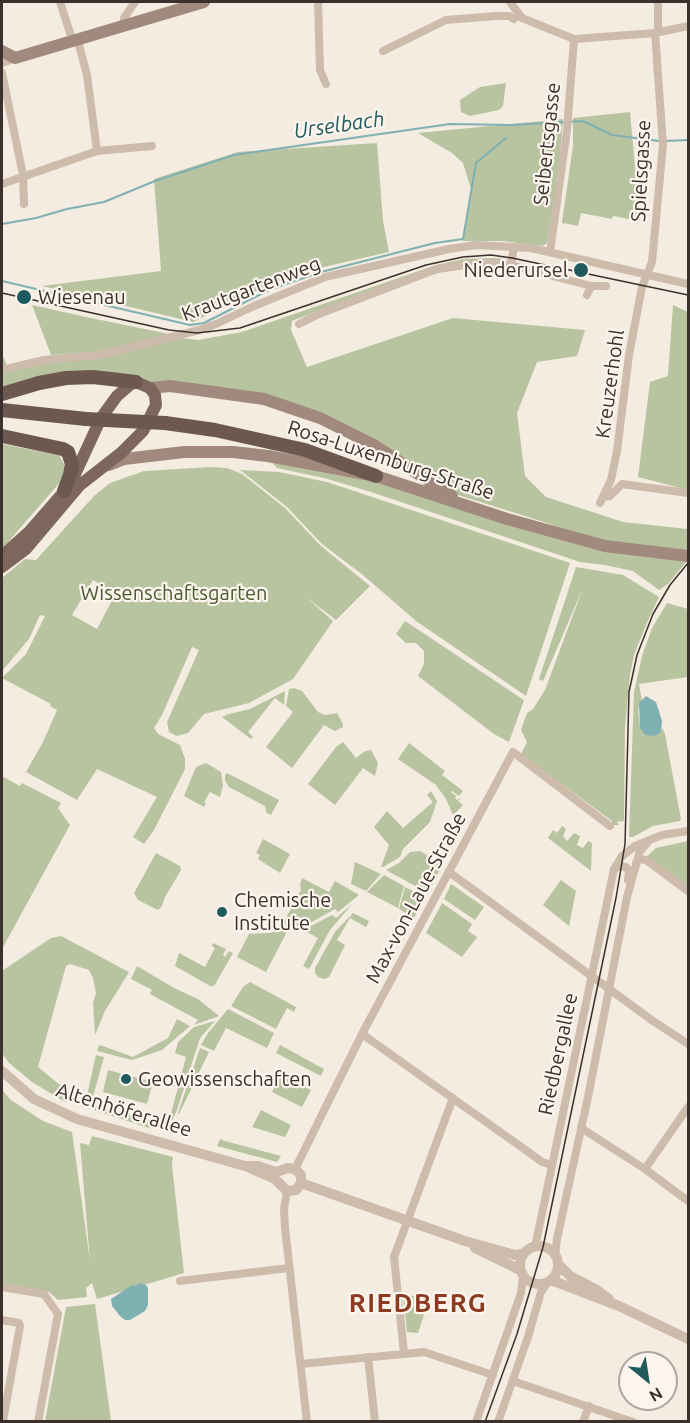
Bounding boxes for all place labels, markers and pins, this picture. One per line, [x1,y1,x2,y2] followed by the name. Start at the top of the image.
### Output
[464,258,568,282] place label: Niederursel
[572,261,590,279] marker: Niederursel
[38,285,126,309] place label: Wiesenau
[15,288,33,306] marker: Wiesenau
[234,888,331,935] place label: Chemische Institute
[215,905,229,919] marker: Chemische Institute
[138,1067,312,1091] place label: Geowissenschaften
[119,1072,133,1086] marker: Geowissenschaften

